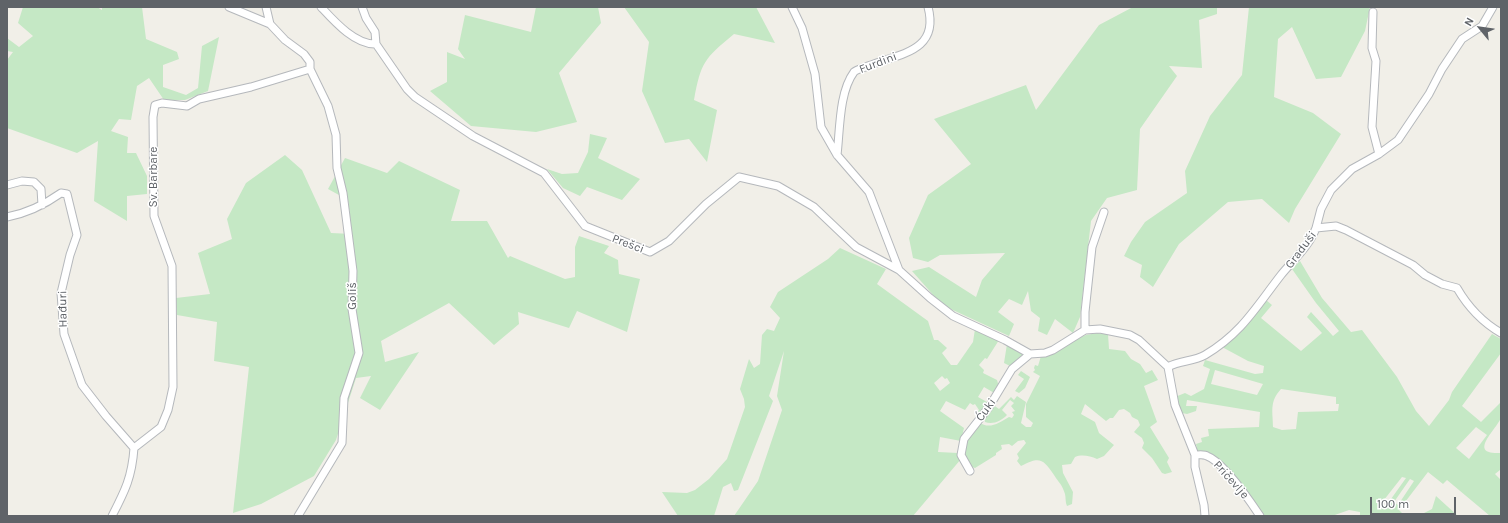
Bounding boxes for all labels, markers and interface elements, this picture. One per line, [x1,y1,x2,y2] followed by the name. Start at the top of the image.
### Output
[1460,8,1500,48] north arrow
[1461,15,1477,29] text: N
[857,49,899,77] street label: Furdini
[147,147,161,207] street label: Sv. Barbare
[1282,229,1320,271] street label: Graduši
[610,231,646,257] street label: Prešci
[346,282,360,310] street label: Goliš
[55,290,71,328] street label: Hađuri
[973,396,999,424] street label: Ćuki
[1210,458,1252,502] street label: Pričevlje
[1372,489,1458,515] scale bar
[1377,497,1409,511] text: 100 m

